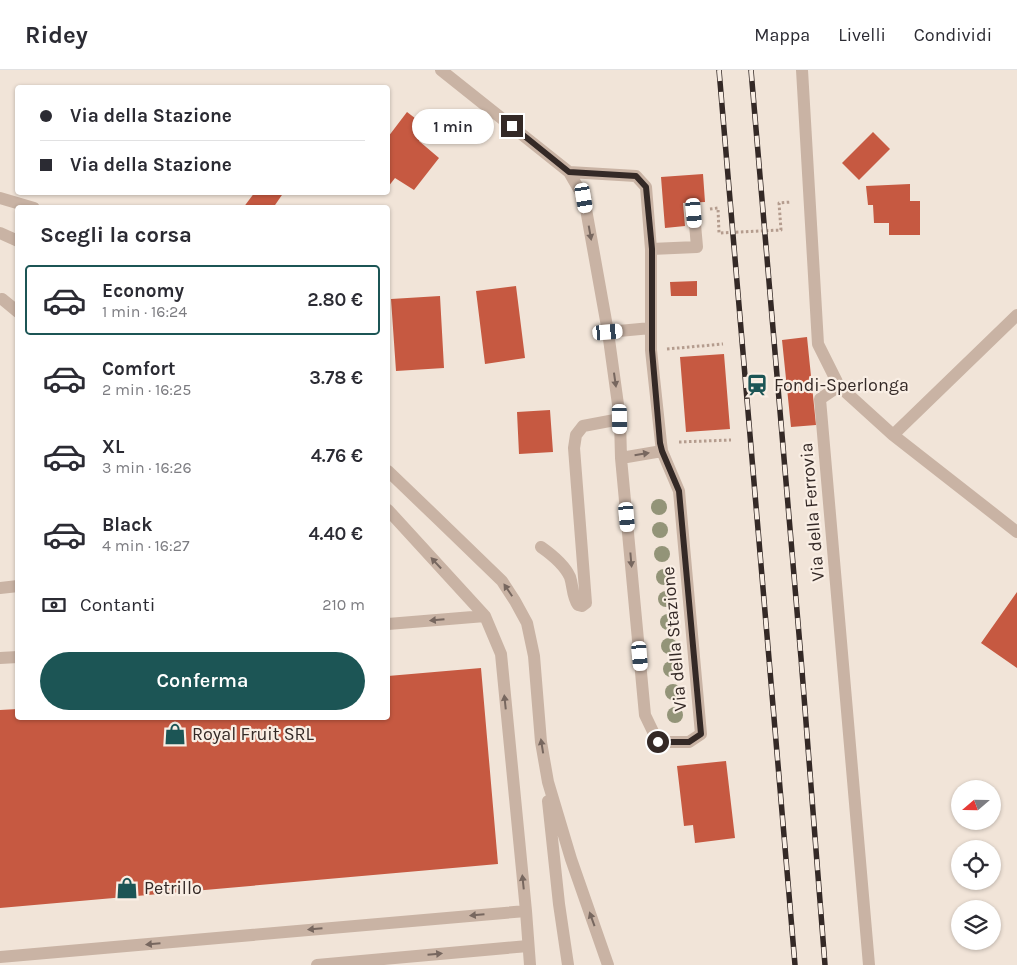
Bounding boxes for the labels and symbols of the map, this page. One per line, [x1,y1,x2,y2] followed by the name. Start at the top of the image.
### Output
[412,108,494,144] callout: 1 min
[501,115,523,137] route end
[574,182,593,214] car
[685,197,702,229] car
[587,226,595,242] one-way arrow
[592,323,623,341] car
[744,372,770,398] station icon: Fondi-Sperlonga
[611,373,619,389] one-way arrow
[774,374,909,396] place label: Fondi-Sperlonga
[612,404,627,434] car
[795,442,829,582] street label: Via della Ferrovia
[634,450,650,458] one-way arrow
[618,501,635,533] car
[627,552,635,568] one-way arrow
[430,557,442,569] one-way arrow
[657,566,691,712] street label: Via della Stazione
[503,583,513,597] one-way arrow
[428,616,444,624] one-way arrow
[631,640,648,672] car
[501,694,509,710] one-way arrow
[162,721,188,747] shop icon: Royal Fruit SRL
[192,723,315,745] place label: Royal Fruit SRL
[647,731,669,753] route start
[538,738,546,754] one-way arrow
[951,780,1001,830] north arrow
[519,873,527,889] one-way arrow
[114,875,140,901] shop icon: Petrillo
[144,877,202,899] place label: Petrillo
[588,911,596,926] one-way arrow
[469,912,485,920] one-way arrow
[307,926,323,934] one-way arrow
[145,940,161,948] one-way arrow
[427,950,443,958] one-way arrow

